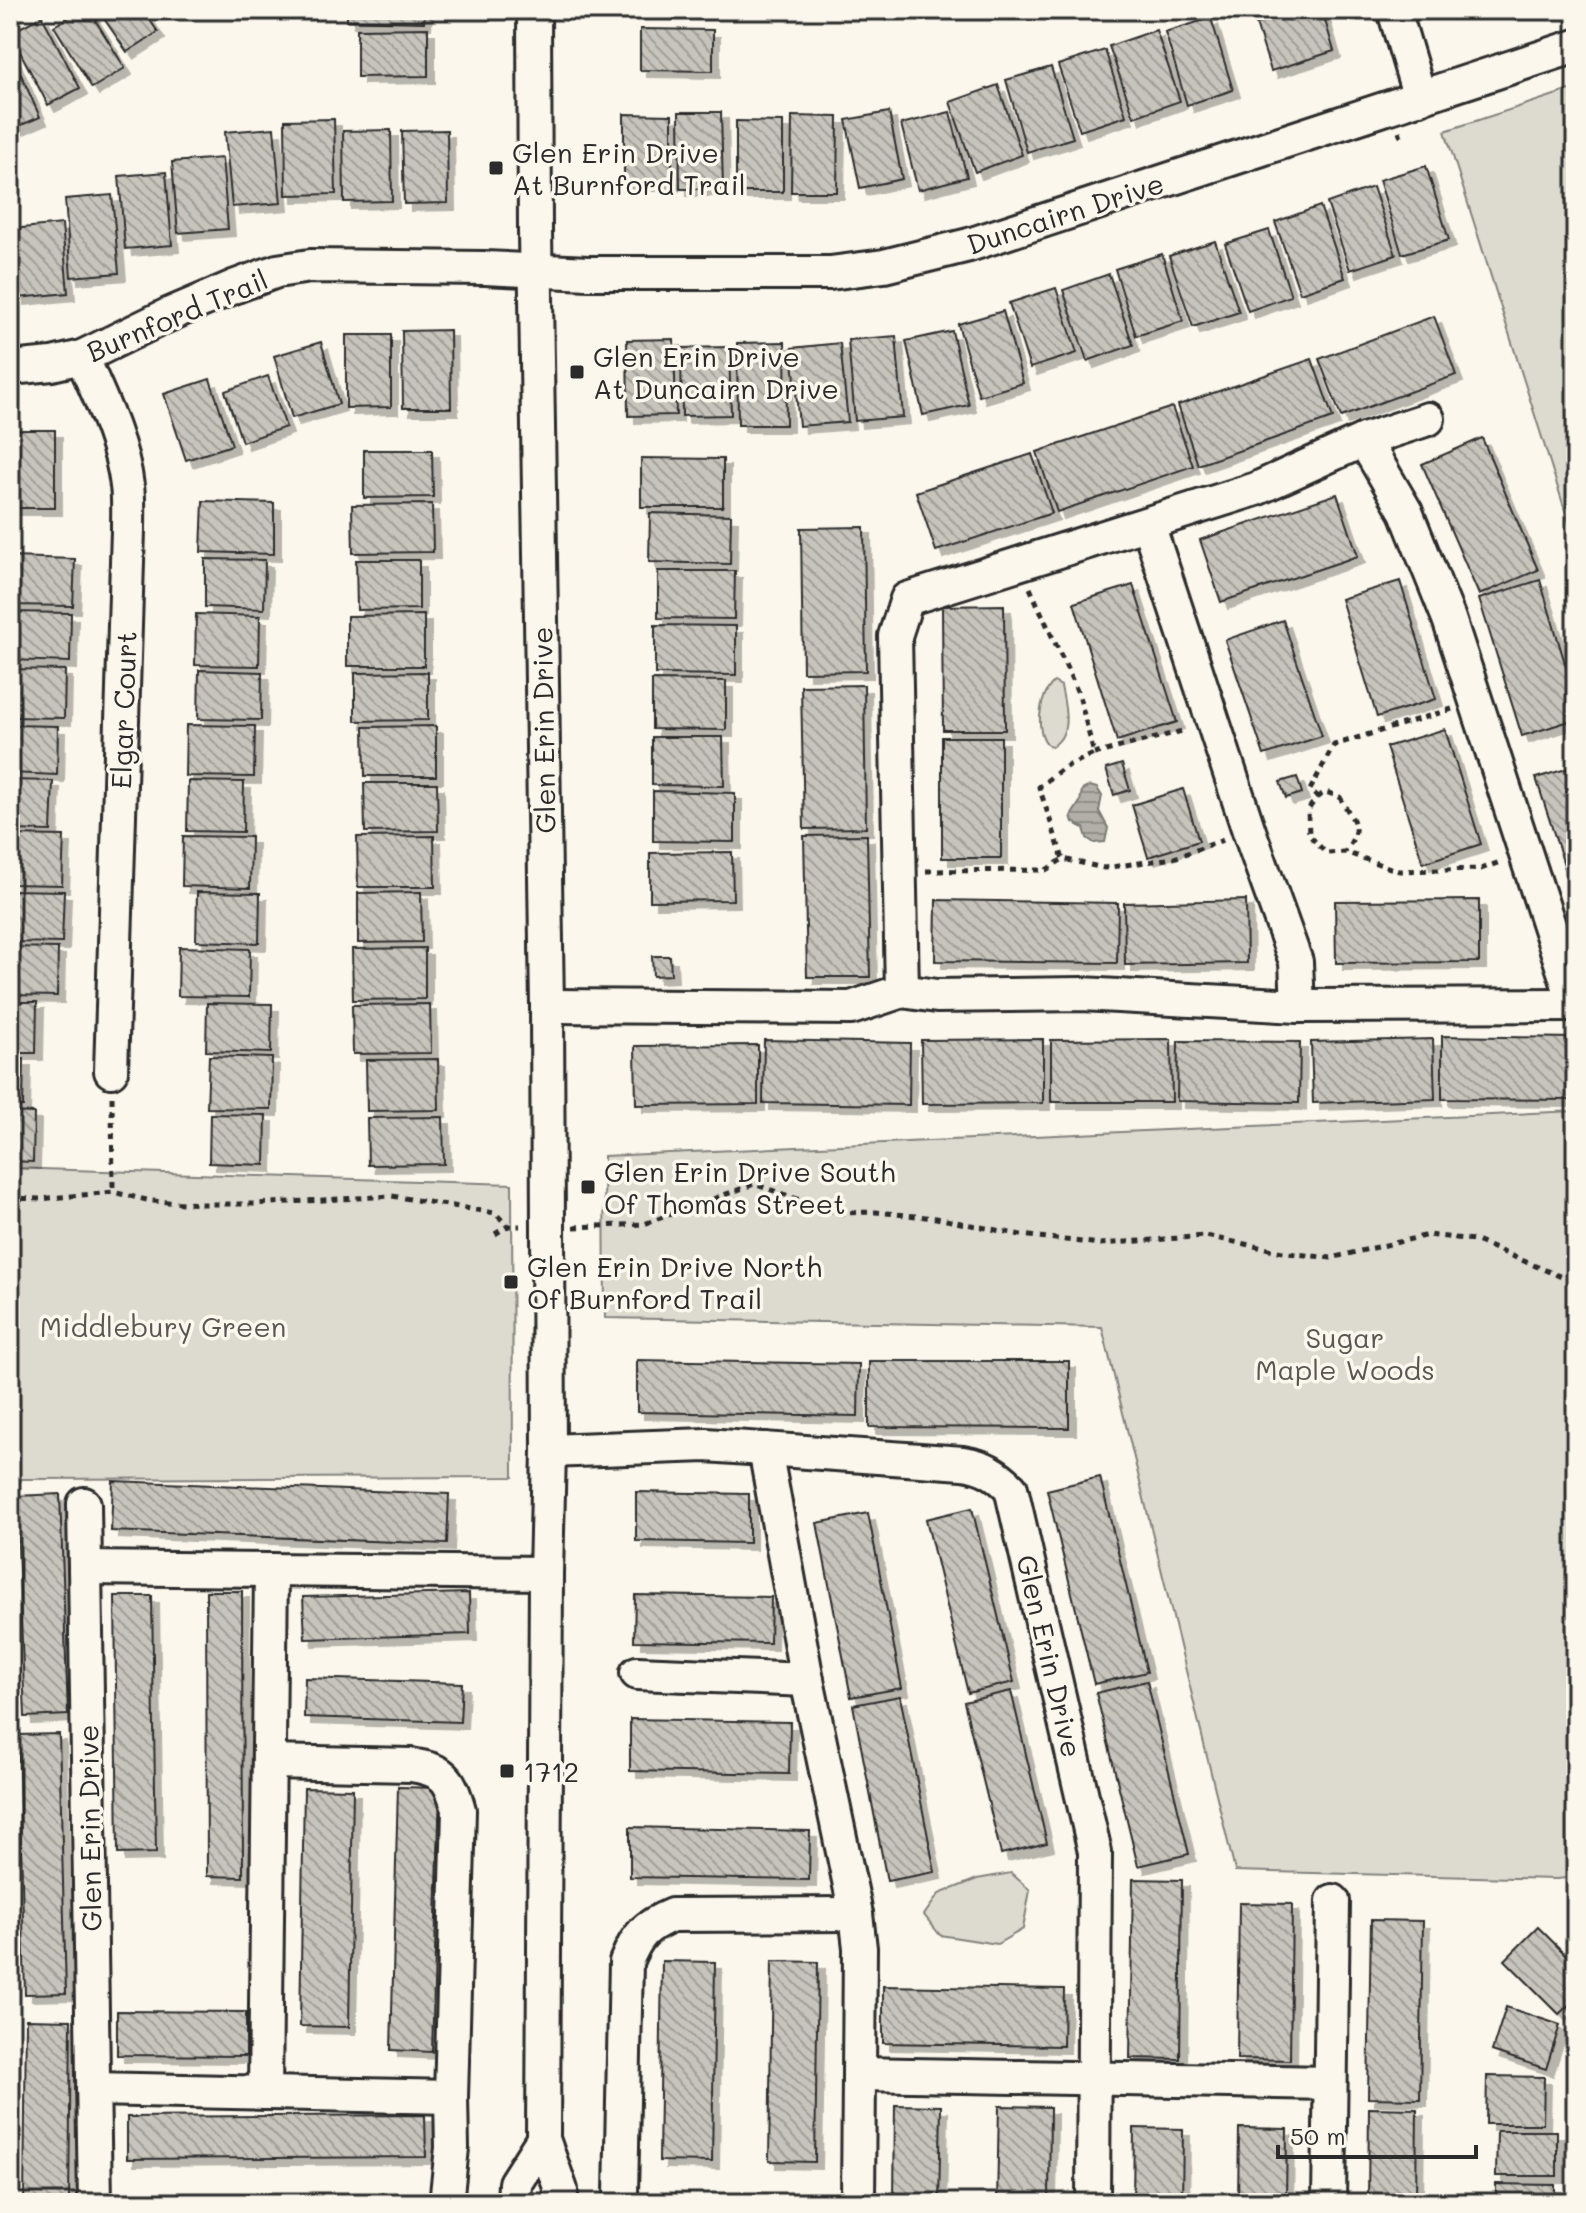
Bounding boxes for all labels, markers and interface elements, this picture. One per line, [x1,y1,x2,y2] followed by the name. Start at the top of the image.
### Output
[512,134,746,202] place label: Glen Erin Drive At Burnford Trail
[487,159,505,177] marker: Glen Erin Drive At Burnford Trail
[962,164,1168,262] street label: Duncairn Drive
[81,261,273,369] street label: Burnford Trail
[593,338,839,406] place label: Glen Erin Drive At Duncairn Drive
[568,363,586,381] marker: Glen Erin Drive At Duncairn Drive
[523,626,563,834] street label: Glen Erin Drive
[102,630,144,790] street label: Elgar Court
[604,1153,895,1221] place label: Glen Erin Drive South Of Thomas Street
[579,1178,597,1196] marker: Glen Erin Drive South Of Thomas Street
[527,1248,822,1316] place label: Glen Erin Drive North Of Burnford Trail
[502,1273,520,1291] marker: Glen Erin Drive North Of Burnford Trail
[40,1308,286,1344] park label: Middlebury Green
[1255,1319,1435,1387] park label: Sugar Maple Woods
[1009,1551,1091,1761] street label: Glen Erin Drive
[69,1724,109,1932] street label: Glen Erin Drive
[523,1753,579,1789] place label: 1712
[498,1762,516,1780] marker: 1712
[1278,2109,1476,2159] scale bar
[1290,2120,1346,2151] text: 50 m

